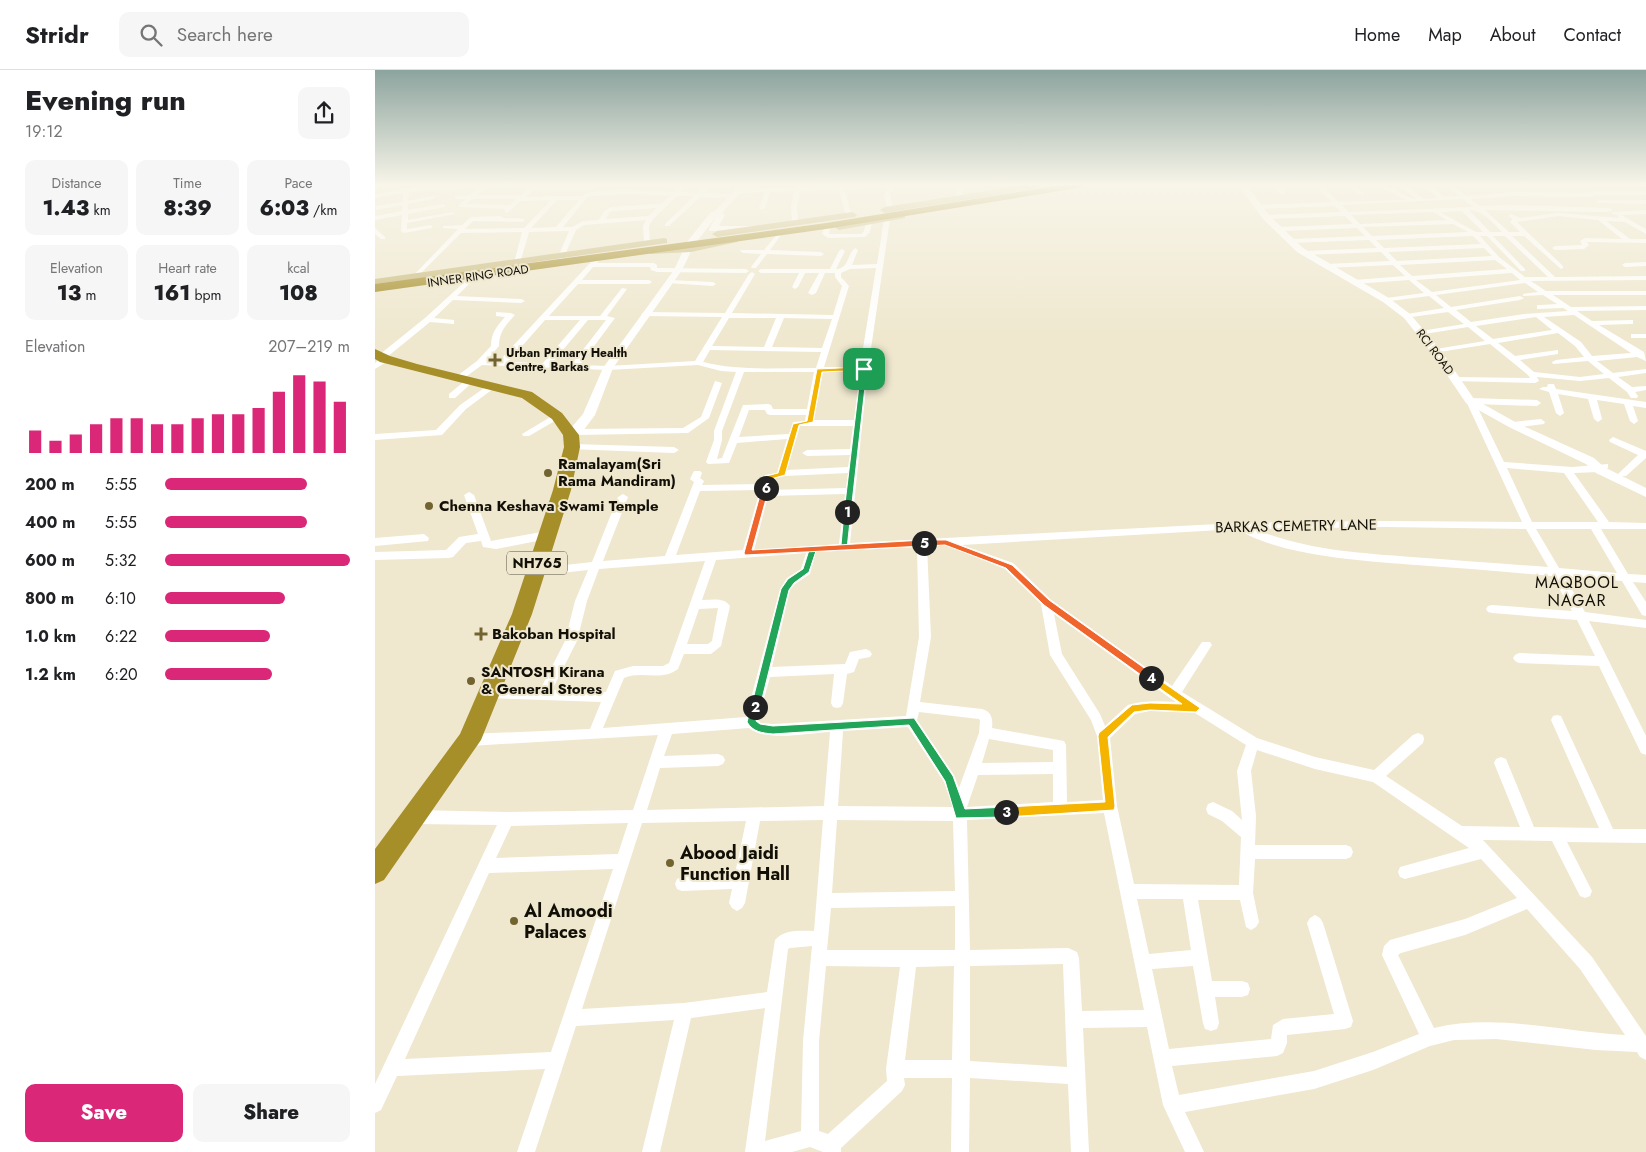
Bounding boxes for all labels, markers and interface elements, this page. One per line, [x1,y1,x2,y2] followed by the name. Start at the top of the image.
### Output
[119,12,469,57] search box
[25,17,89,52] text: Stridr
[137,21,165,49] icon: search
[177,21,273,48] text: Search here
[1354,22,1400,48] text: Home
[1428,22,1462,48] text: Map
[1490,22,1535,48] text: About
[1563,22,1621,48] text: Contact
[25,80,186,121] text: Evening run
[298,87,350,139] button: share
[25,120,63,143] text: 19:12
[51,173,102,193] text: Distance
[173,173,202,193] text: Time
[285,173,312,193] text: Pace
[42,193,89,223] text: 1.43
[163,193,212,223] text: 8:39
[260,193,309,223] text: 6:03
[89,200,111,220] text: km
[309,200,337,220] text: /km
[50,258,103,278] text: Elevation
[158,258,217,278] text: Heart rate
[287,258,310,278] text: kcal
[426,260,530,292] street label: INNER RING ROAD
[57,278,81,308] text: 13
[154,278,190,308] text: 161
[279,278,318,308] text: 108
[81,285,96,305] text: m
[190,285,221,305] text: bpm
[1412,325,1458,379] street label: RCI ROAD
[25,335,85,358] text: Elevation
[268,335,350,358] text: 207–219 m
[506,344,627,376] place label: Urban Primary Health Centre, Barkas
[843,348,885,390] pin
[488,353,502,367] marker: Urban Primary Health Centre, Barkas
[850,355,878,383] icon: arrive
[558,453,676,492] place label: Ramalayam(Sri Rama Mandiram)
[542,467,554,479] marker: Ramalayam(Sri Rama Mandiram)
[25,473,75,496] text: 200 m
[105,473,137,496] text: 5:55
[753,476,779,500] pin: 6
[762,478,771,498] text: 6
[439,495,659,517] place label: Chenna Keshava Swami Temple
[423,500,435,512] marker: Chenna Keshava Swami Temple
[835,500,859,524] pin: 1
[844,502,851,522] text: 1
[25,511,75,534] text: 400 m
[105,511,137,534] text: 5:55
[1215,514,1377,538] street label: BARKAS CEMETRY LANE
[911,530,937,556] pin: 5
[920,533,929,553] text: 5
[25,549,75,572] text: 600 m
[105,549,137,572] text: 5:32
[507,552,567,574] road number: NH765
[1535,571,1619,612] district label: MAQBOOL NAGAR
[25,587,74,610] text: 800 m
[105,587,136,610] text: 6:10
[492,623,616,645] place label: Bakoban Hospital
[25,625,76,648] text: 1.0 km
[105,625,137,648] text: 6:22
[474,627,488,641] marker: Bakoban Hospital
[481,661,605,700] place label: SANTOSH Kirana & General Stores
[25,663,76,686] text: 1.2 km
[105,663,138,686] text: 6:20
[1139,666,1163,690] pin: 4
[1147,668,1156,688] text: 4
[465,675,477,687] marker: SANTOSH Kirana & General Stores
[743,694,767,720] pin: 2
[751,697,760,717] text: 2
[993,800,1019,824] pin: 3
[1002,802,1011,822] text: 3
[679,840,790,887] place label: Abood Jaidi Function Hall
[664,857,676,869] marker: Abood Jaidi Function Hall
[523,898,613,945] place label: Al Amoodi Palaces
[508,915,520,927] marker: Al Amoodi Palaces
[25,1084,183,1142] button: Save
[193,1084,350,1142] button: Share

